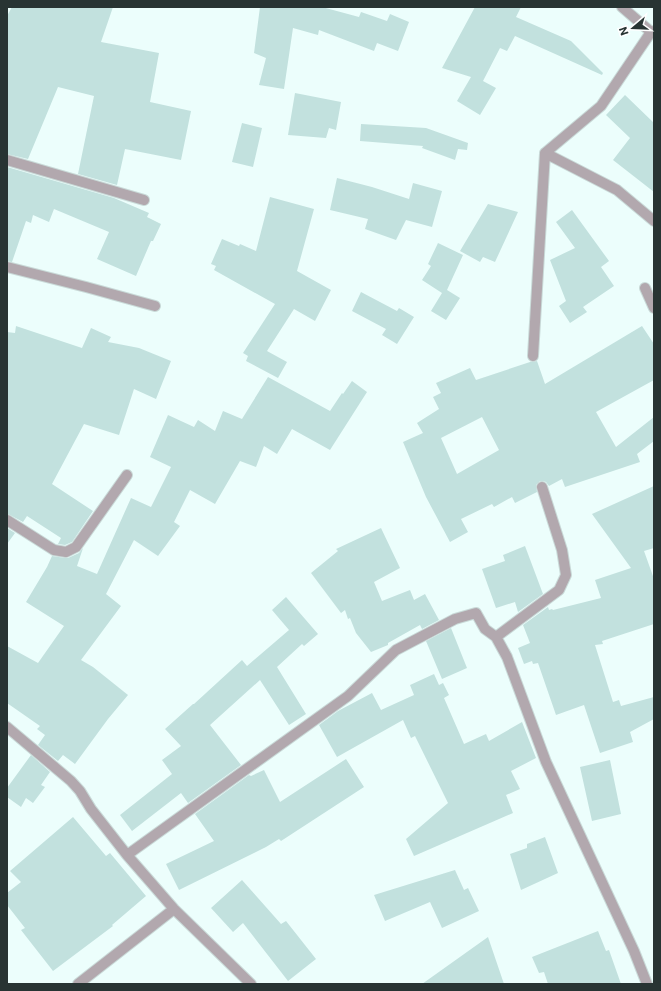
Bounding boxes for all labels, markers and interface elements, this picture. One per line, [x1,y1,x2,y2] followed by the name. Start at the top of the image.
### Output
[613,8,653,48] north arrow
[616,25,631,37] text: N

